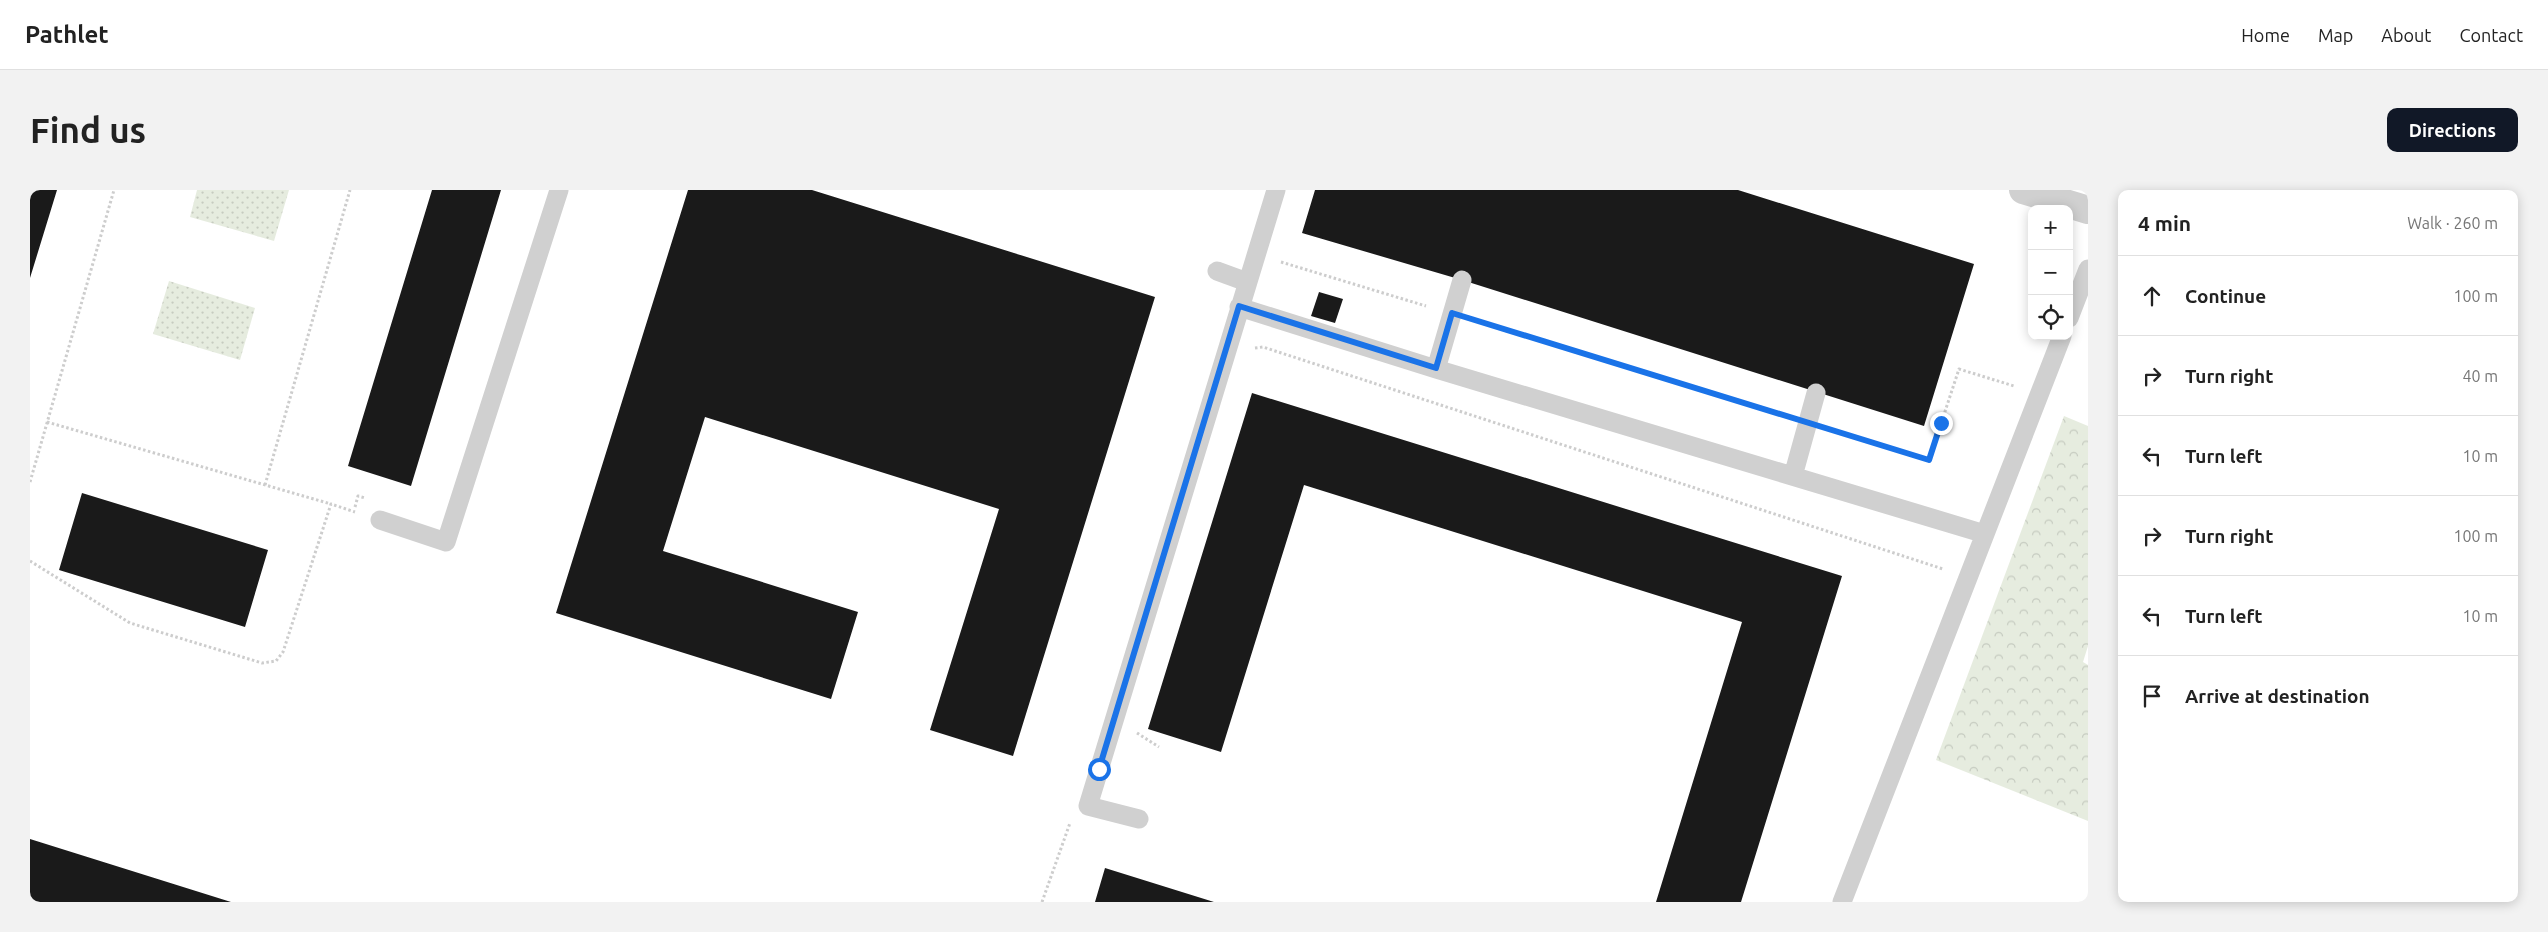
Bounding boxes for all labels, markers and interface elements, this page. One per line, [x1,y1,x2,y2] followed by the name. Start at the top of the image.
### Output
[25,21,109,48] text: Pathlet
[2241,25,2290,45] text: Home
[2318,25,2353,45] text: Map
[2381,25,2431,45] text: About
[2459,25,2523,45] text: Contact
[2387,108,2518,152] button: Directions
[30,110,146,150] text: Find us
[2028,205,2073,340] map controls
[2028,205,2073,250] button: +
[2138,211,2191,235] text: 4 min
[2407,214,2498,232] text: Walk · 260 m
[2028,250,2073,295] button: −
[2138,282,2166,310] icon: ahead
[2185,285,2266,307] text: Continue
[2453,287,2498,305] text: 100 m
[2028,295,2073,340] button: locate
[2138,362,2166,390] icon: right
[2185,365,2273,387] text: Turn right
[2462,367,2498,385] text: 40 m
[1930,412,1953,435] route end
[2138,442,2166,470] icon: left
[2185,445,2263,467] text: Turn left
[2462,447,2498,465] text: 10 m
[2138,522,2166,550] icon: right
[2185,525,2273,547] text: Turn right
[2453,527,2498,545] text: 100 m
[2138,602,2166,630] icon: left
[2185,605,2263,627] text: Turn left
[2462,607,2498,625] text: 10 m
[2138,682,2166,710] icon: arrive
[2185,685,2370,707] text: Arrive at destination
[1088,758,1111,781] route start

